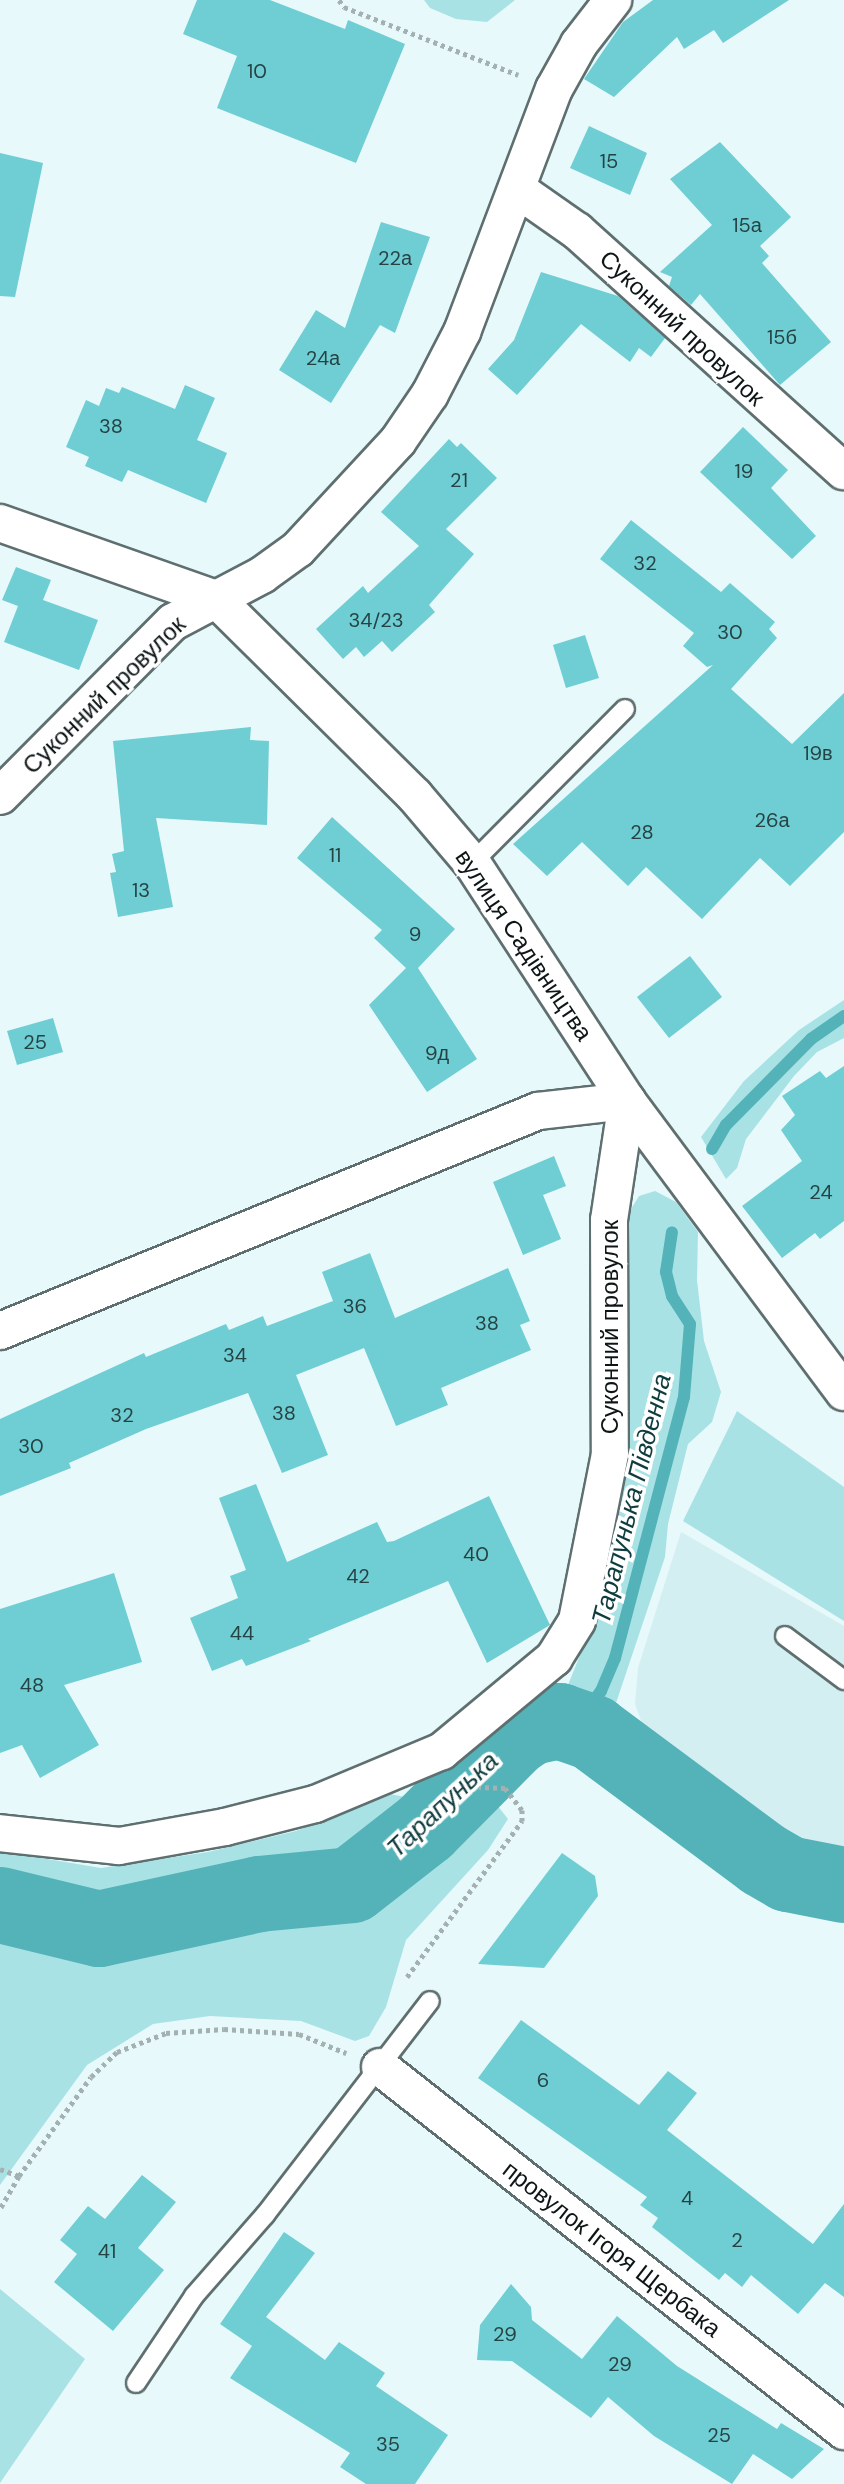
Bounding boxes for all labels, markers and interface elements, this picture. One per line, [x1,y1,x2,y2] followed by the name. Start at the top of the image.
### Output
[247,59,267,83] house number: 10
[600,149,618,173] house number: 15
[732,213,762,237] house number: 15а
[594,244,770,412] street label: Суконний провулок
[378,246,412,270] house number: 22а
[767,325,797,349] house number: 15б
[306,346,340,370] house number: 24а
[99,414,123,438] house number: 38
[735,459,753,483] house number: 19
[450,468,468,492] house number: 21
[633,551,657,575] house number: 32
[348,608,404,632] house number: 34/23
[17,610,191,780] street label: Суконний провулок
[717,620,743,644] house number: 30
[803,741,833,765] house number: 19в
[754,808,790,832] house number: 26а
[630,820,654,844] house number: 28
[329,843,341,867] house number: 11
[449,844,599,1046] street label: вулиця Садівництва
[132,878,150,902] house number: 13
[409,922,421,946] house number: 9
[23,1030,47,1054] house number: 25
[425,1041,449,1065] house number: 9д
[809,1180,833,1204] house number: 24
[596,1220,624,1434] street label: Суконний провулок
[343,1294,367,1318] house number: 36
[475,1311,499,1335] house number: 38
[223,1343,247,1367] house number: 34
[586,1370,678,1628] water label: Тарапунька Південна
[272,1401,296,1425] house number: 38
[110,1403,134,1427] house number: 32
[18,1434,44,1458] house number: 30
[463,1542,489,1566] house number: 40
[346,1564,370,1588] house number: 42
[230,1621,254,1645] house number: 44
[20,1673,44,1697] house number: 48
[381,1746,505,1864] water label: Тарапунька
[537,2068,549,2092] house number: 6
[497,2155,727,2343] street label: провулок Ігоря Щербака
[681,2186,693,2210] house number: 4
[731,2228,743,2252] house number: 2
[98,2239,116,2263] house number: 41
[493,2322,517,2346] house number: 29
[608,2352,632,2376] house number: 29
[707,2423,731,2447] house number: 25
[376,2432,400,2456] house number: 35

